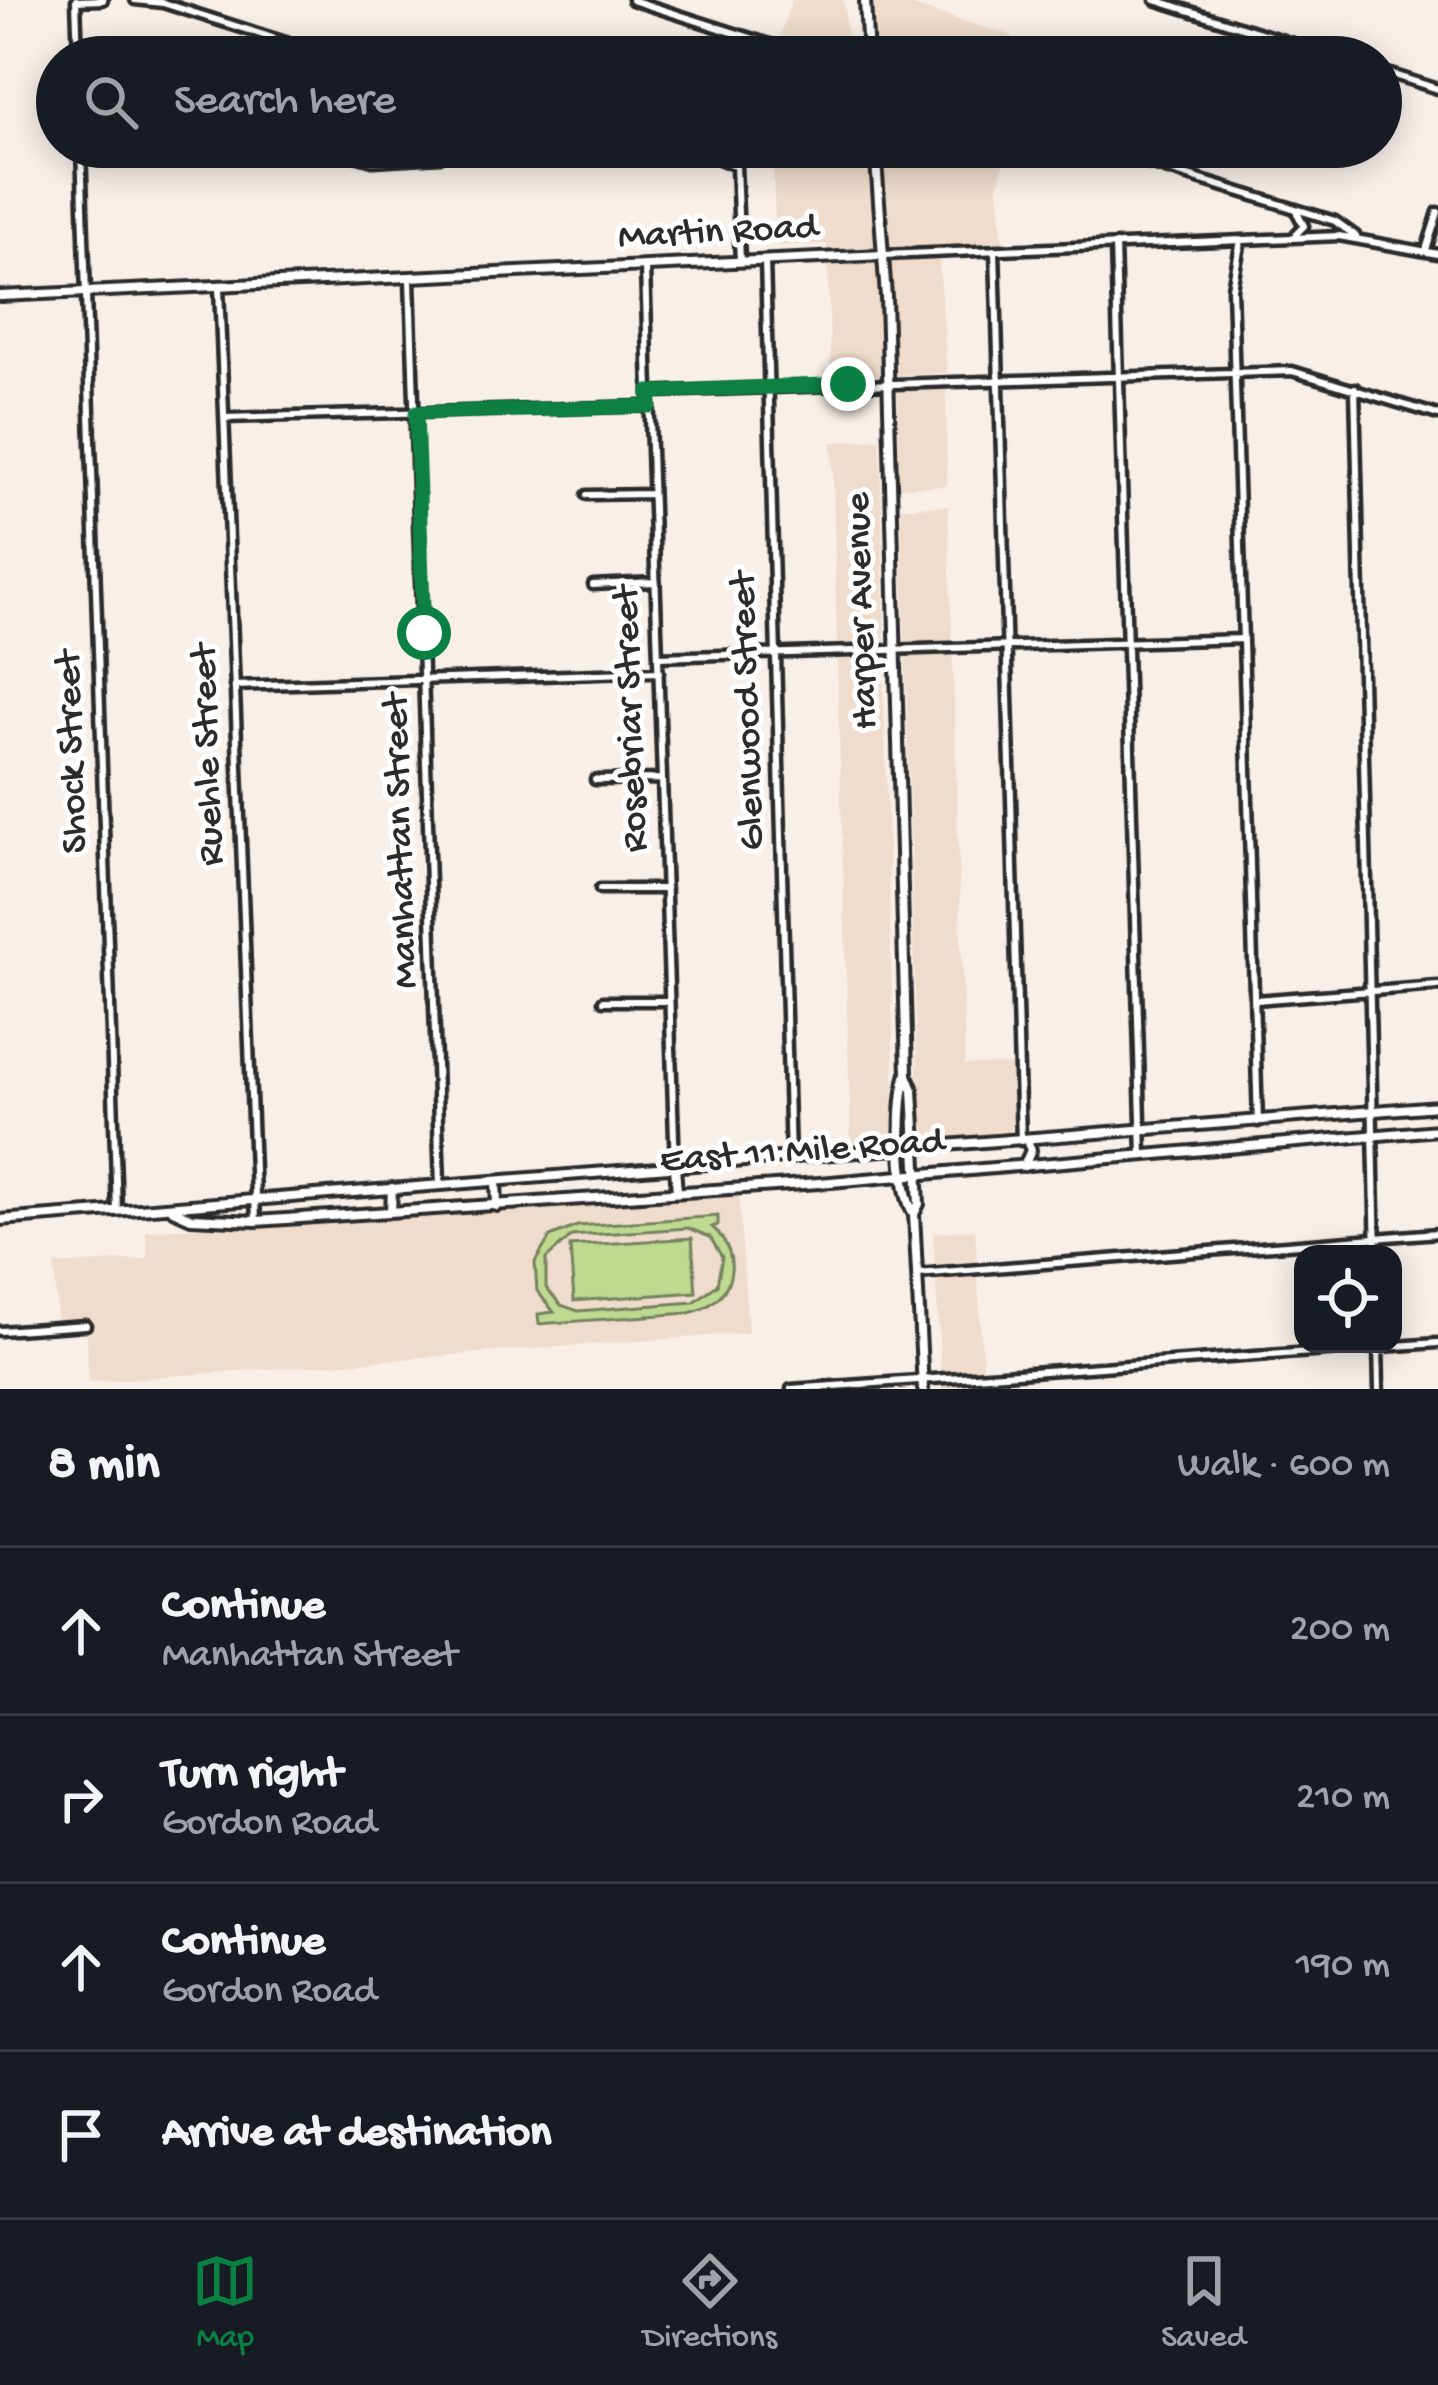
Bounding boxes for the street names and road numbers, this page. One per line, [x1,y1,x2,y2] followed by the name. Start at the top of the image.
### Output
[617,206,822,262] street label: Martin Road
[837,491,891,730] street label: Harper Avenue
[722,568,778,851] street label: Glenwood Street
[605,582,661,853] street label: Rosebriar Street
[183,640,237,867] street label: Ruehle Street
[47,647,101,854] street label: Shock Street
[375,690,431,989] street label: Manhattan Street
[658,1120,949,1186] street label: East 11 Mile Road

